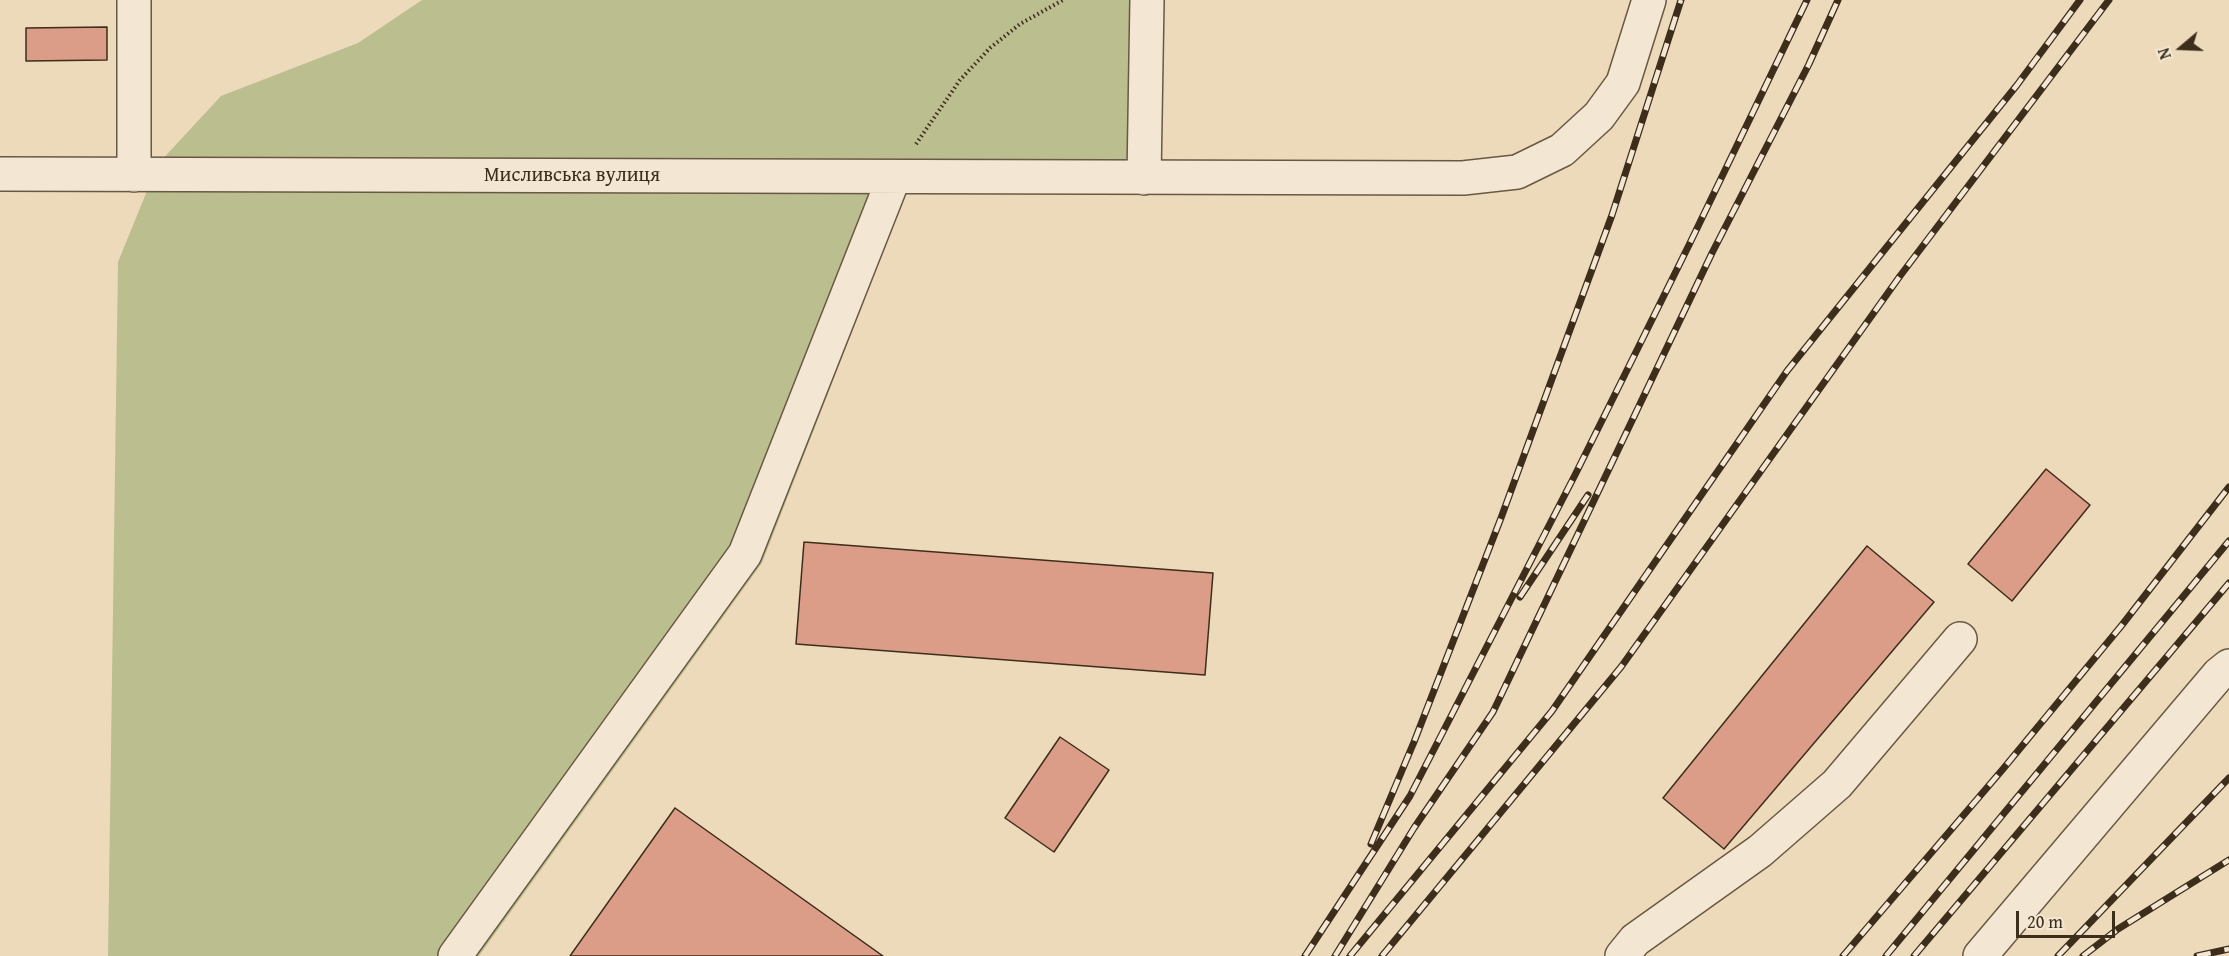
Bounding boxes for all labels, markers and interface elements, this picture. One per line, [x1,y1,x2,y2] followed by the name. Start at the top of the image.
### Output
[2151,18,2211,78] north arrow
[2151,45,2177,63] text: N
[484,164,660,188] street label: Мисливська вулиця
[2019,899,2118,937] scale bar
[2027,908,2063,935] text: 20 m

